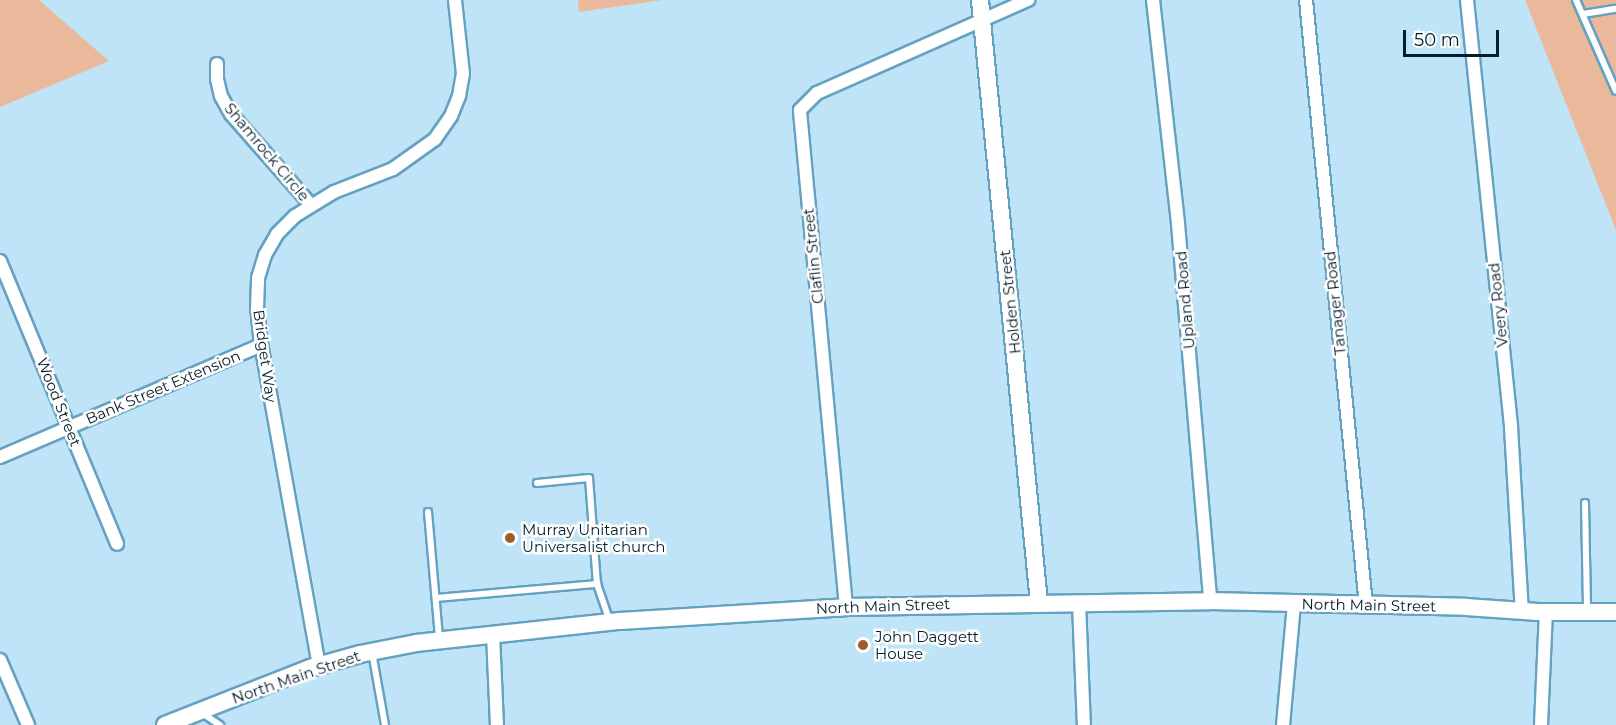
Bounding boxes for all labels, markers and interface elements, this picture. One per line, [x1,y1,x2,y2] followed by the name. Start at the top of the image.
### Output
[1406,18,1502,56] scale bar
[1414,29,1460,51] text: 50 m
[221,99,313,205] street label: Shamrock Circle
[799,207,827,305] street label: Claflin Street
[996,249,1024,355] street label: Holden Street
[1172,250,1198,350] street label: Upland Road
[1321,250,1349,356] street label: Tanager Road
[1485,262,1511,348] street label: Veery Road
[250,309,280,403] street label: Bridget Way
[83,346,243,428] street label: Bank Street Extension
[33,355,85,449] street label: Wood Street
[522,520,665,555] place label: Murray Unitarian Universalist church
[503,531,517,545] marker: Murray Unitarian Universalist church
[815,595,951,617] street label: North Main Street
[1302,595,1436,615] street label: North Main Street
[875,627,979,662] place label: John Daggett House
[856,638,870,652] marker: John Daggett House
[229,647,363,707] street label: North Main Street

